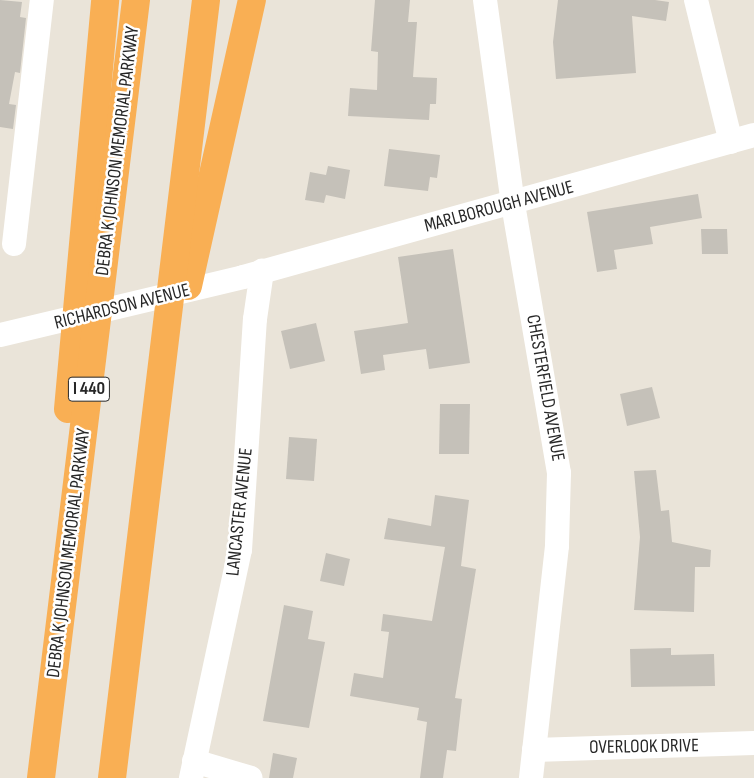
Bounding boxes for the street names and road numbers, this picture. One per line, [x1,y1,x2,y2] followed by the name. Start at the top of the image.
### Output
[91,25,145,277] street label: DEBRA K JOHNSON MEMORIAL PARKWAY
[422,176,576,238] street label: MARLBOROUGH AVENUE
[52,279,192,335] street label: RICHARDSON AVENUE
[521,313,569,463] street label: CHESTERFIELD AVENUE
[68,374,110,404] road number: I 440
[42,427,96,679] street label: DEBRA K JOHNSON MEMORIAL PARKWAY
[222,447,258,577] street label: LANCASTER AVENUE
[589,735,699,759] street label: OVERLOOK DRIVE

